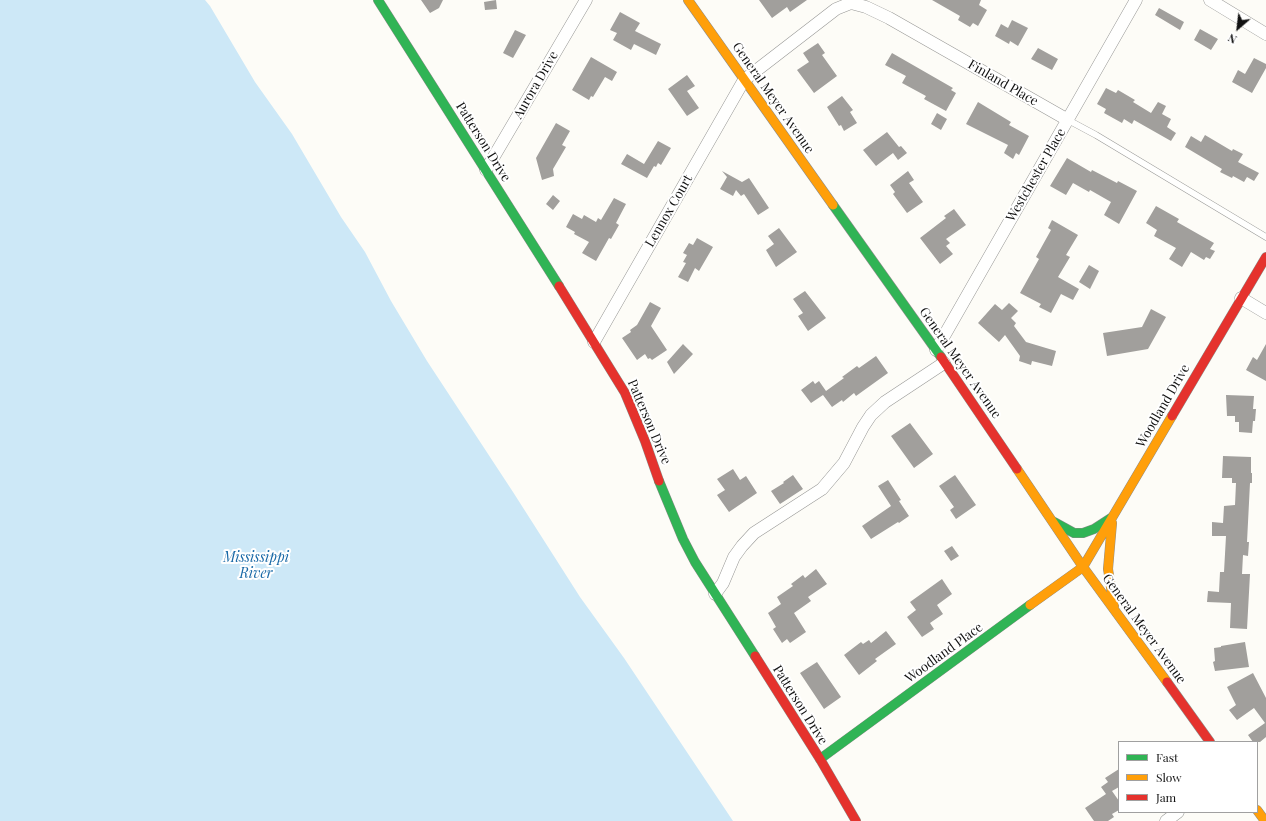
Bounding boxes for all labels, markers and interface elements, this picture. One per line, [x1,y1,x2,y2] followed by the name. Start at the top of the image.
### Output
[1218,8,1258,48] north arrow
[1225,31,1239,48] text: N
[729,40,817,156] street label: General Meyer Avenue
[510,48,562,122] street label: Aurora Drive
[965,57,1041,109] street label: Finland Place
[452,99,514,185] street label: Patterson Drive
[1003,126,1069,224] street label: Westchester Place
[642,172,696,250] street label: Lennox Court
[916,305,1004,421] street label: General Meyer Avenue
[1133,362,1193,450] street label: Woodland Drive
[624,377,674,467] street label: Patterson Drive
[223,550,289,582] water label: Mississippi River
[1099,571,1189,687] street label: General Meyer Avenue
[902,620,986,686] street label: Woodland Place
[769,662,831,748] street label: Patterson Drive
[1118,741,1258,813] legend
[1156,749,1178,765] text: Fast
[1156,769,1182,785] text: Slow
[1156,789,1176,805] text: Jam

